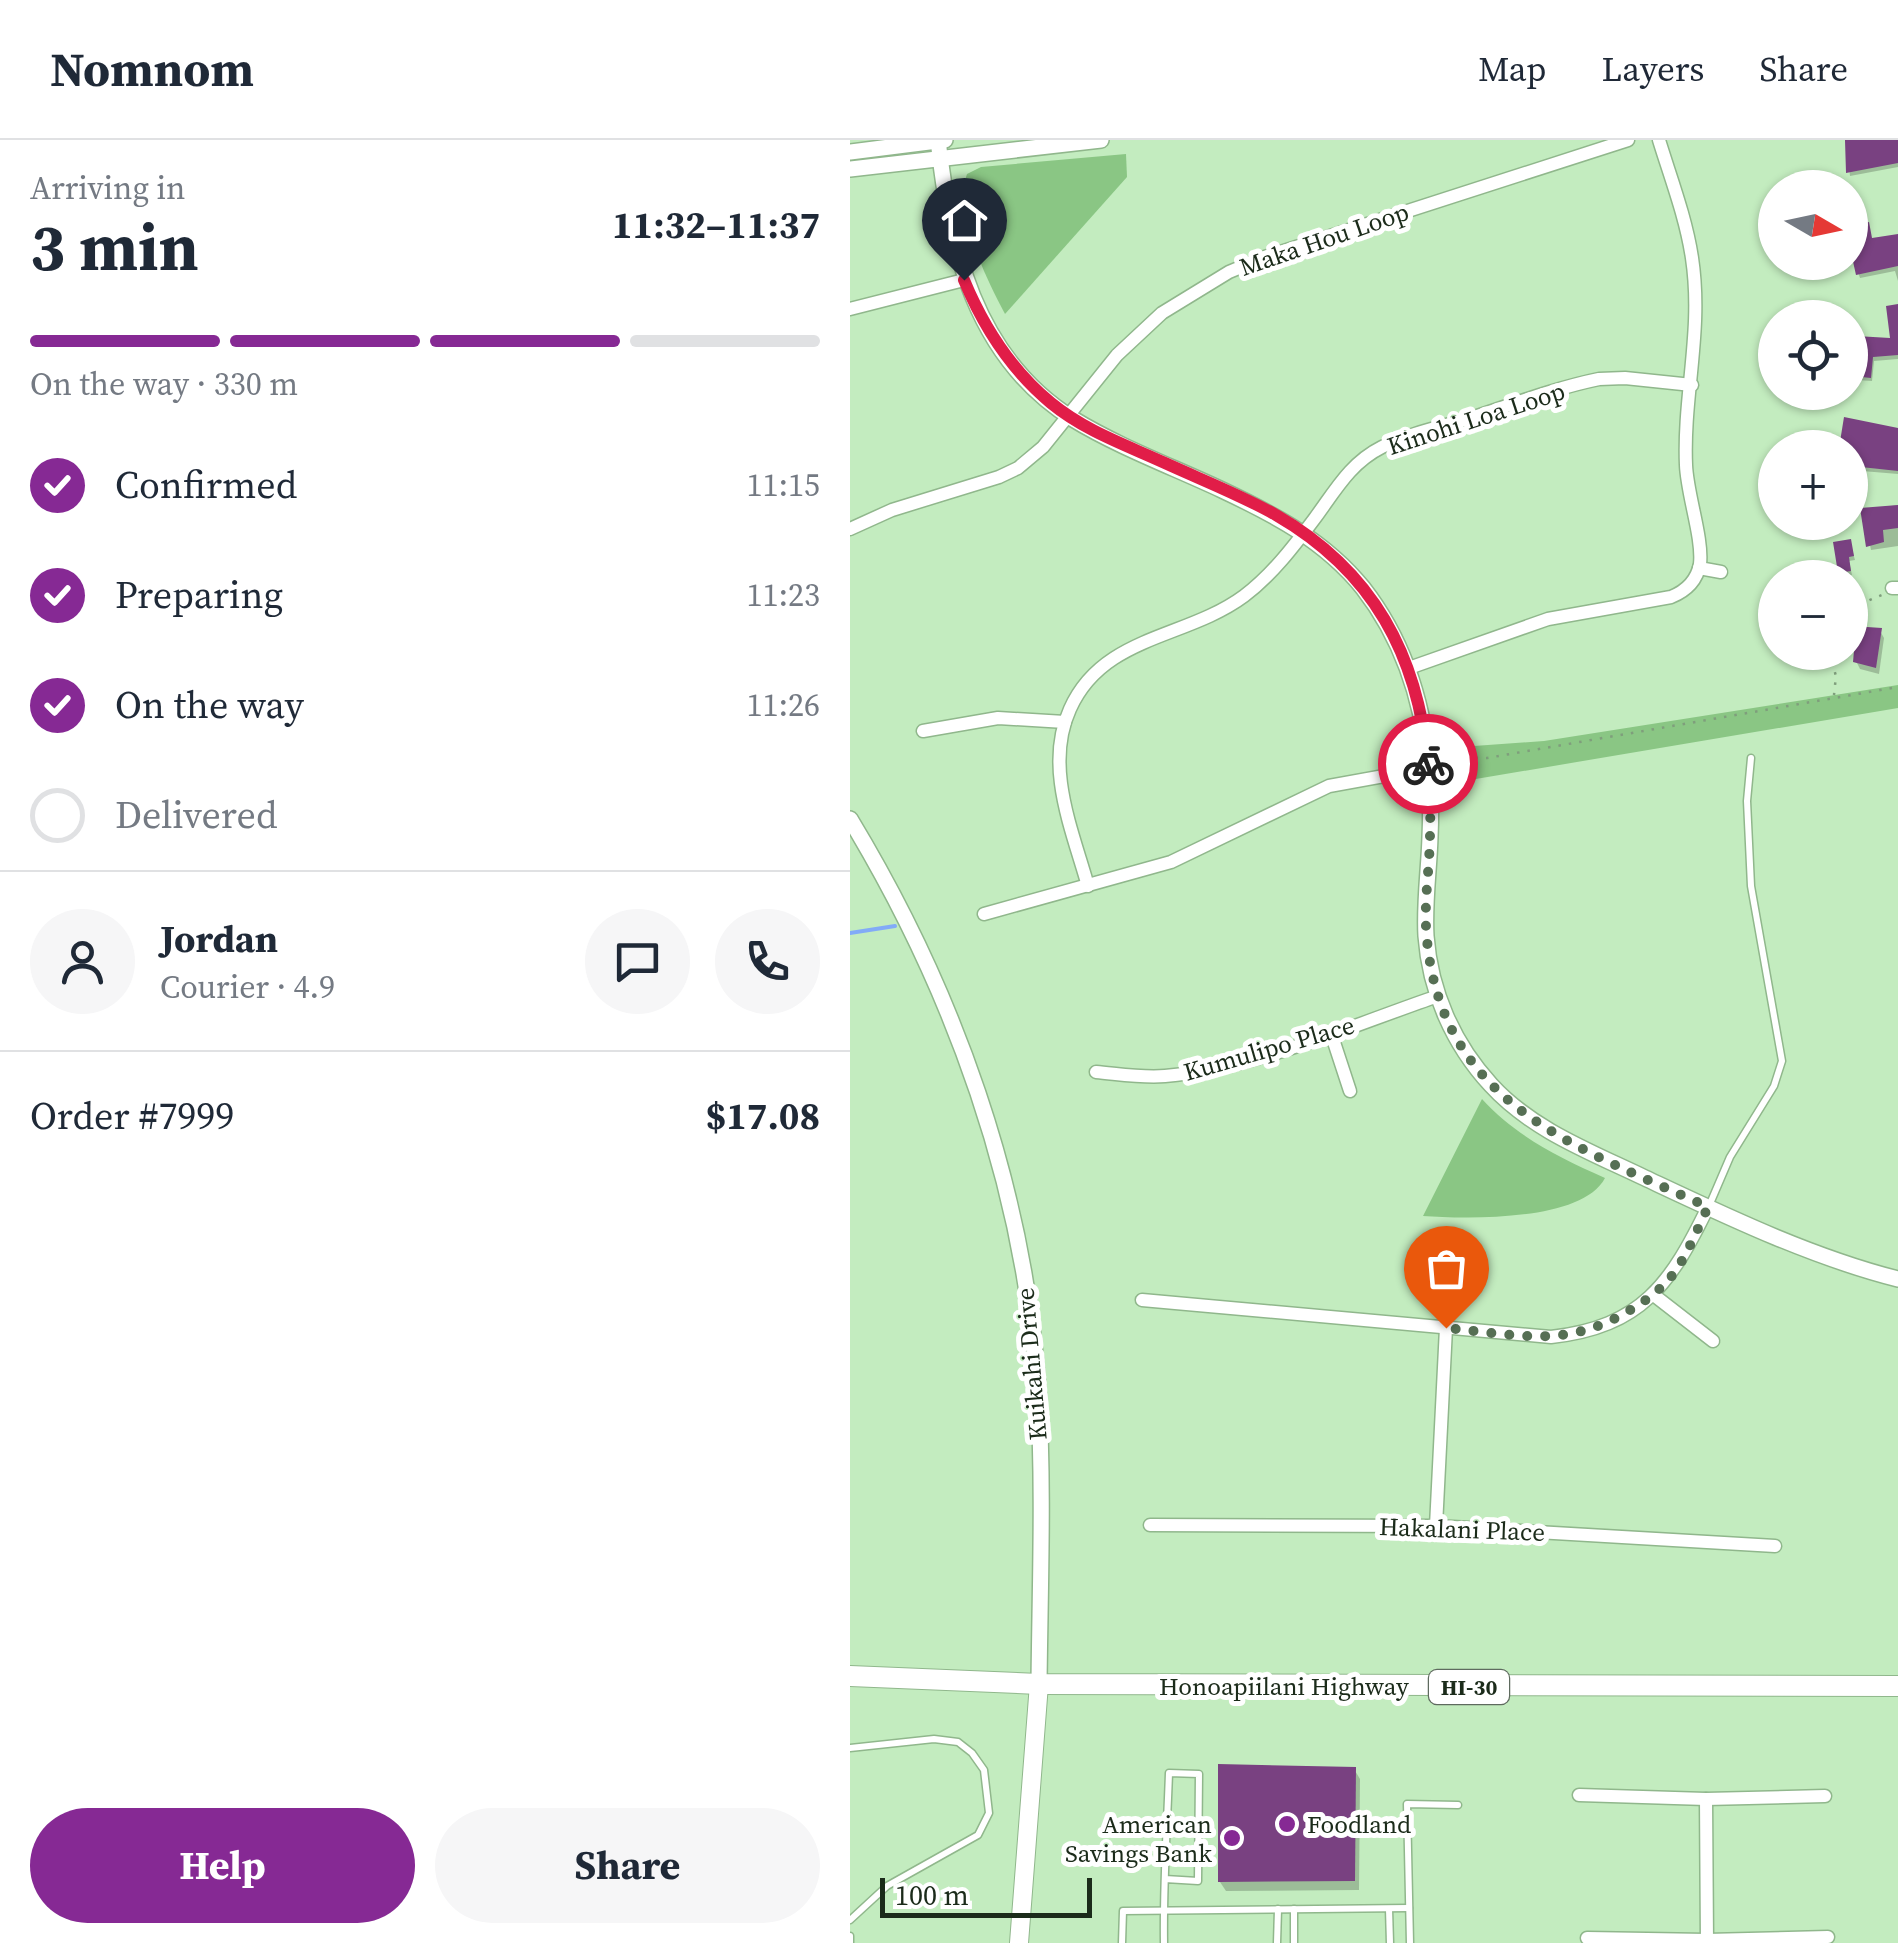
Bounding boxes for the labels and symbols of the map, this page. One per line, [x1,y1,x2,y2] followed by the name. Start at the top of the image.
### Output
[1758,170,1868,280] north arrow
[922,178,1007,281] pin
[1235,194,1413,284] street label: Maka Hou Loop
[1383,373,1569,463] street label: Kinohi Loa Loop
[1378,714,1478,814] courier
[1180,1007,1358,1089] street label: Kumulipo Place
[1404,1226,1489,1329] pin
[1007,1286,1055,1442] street label: Kuikahi Drive
[1378,1509,1546,1549] street label: Hakalani Place
[1159,1669,1409,1703] street label: Honoapiilani Highway
[1429,1670,1509,1704] road number: HI-30
[1065,1807,1212,1870] place label: American Savings Bank
[1307,1807,1411,1841] place label: Foodland
[1276,1813,1298,1835] marker: Foodland
[1221,1827,1243,1849] marker: American Savings Bank
[880,1873,1092,1918] scale bar

